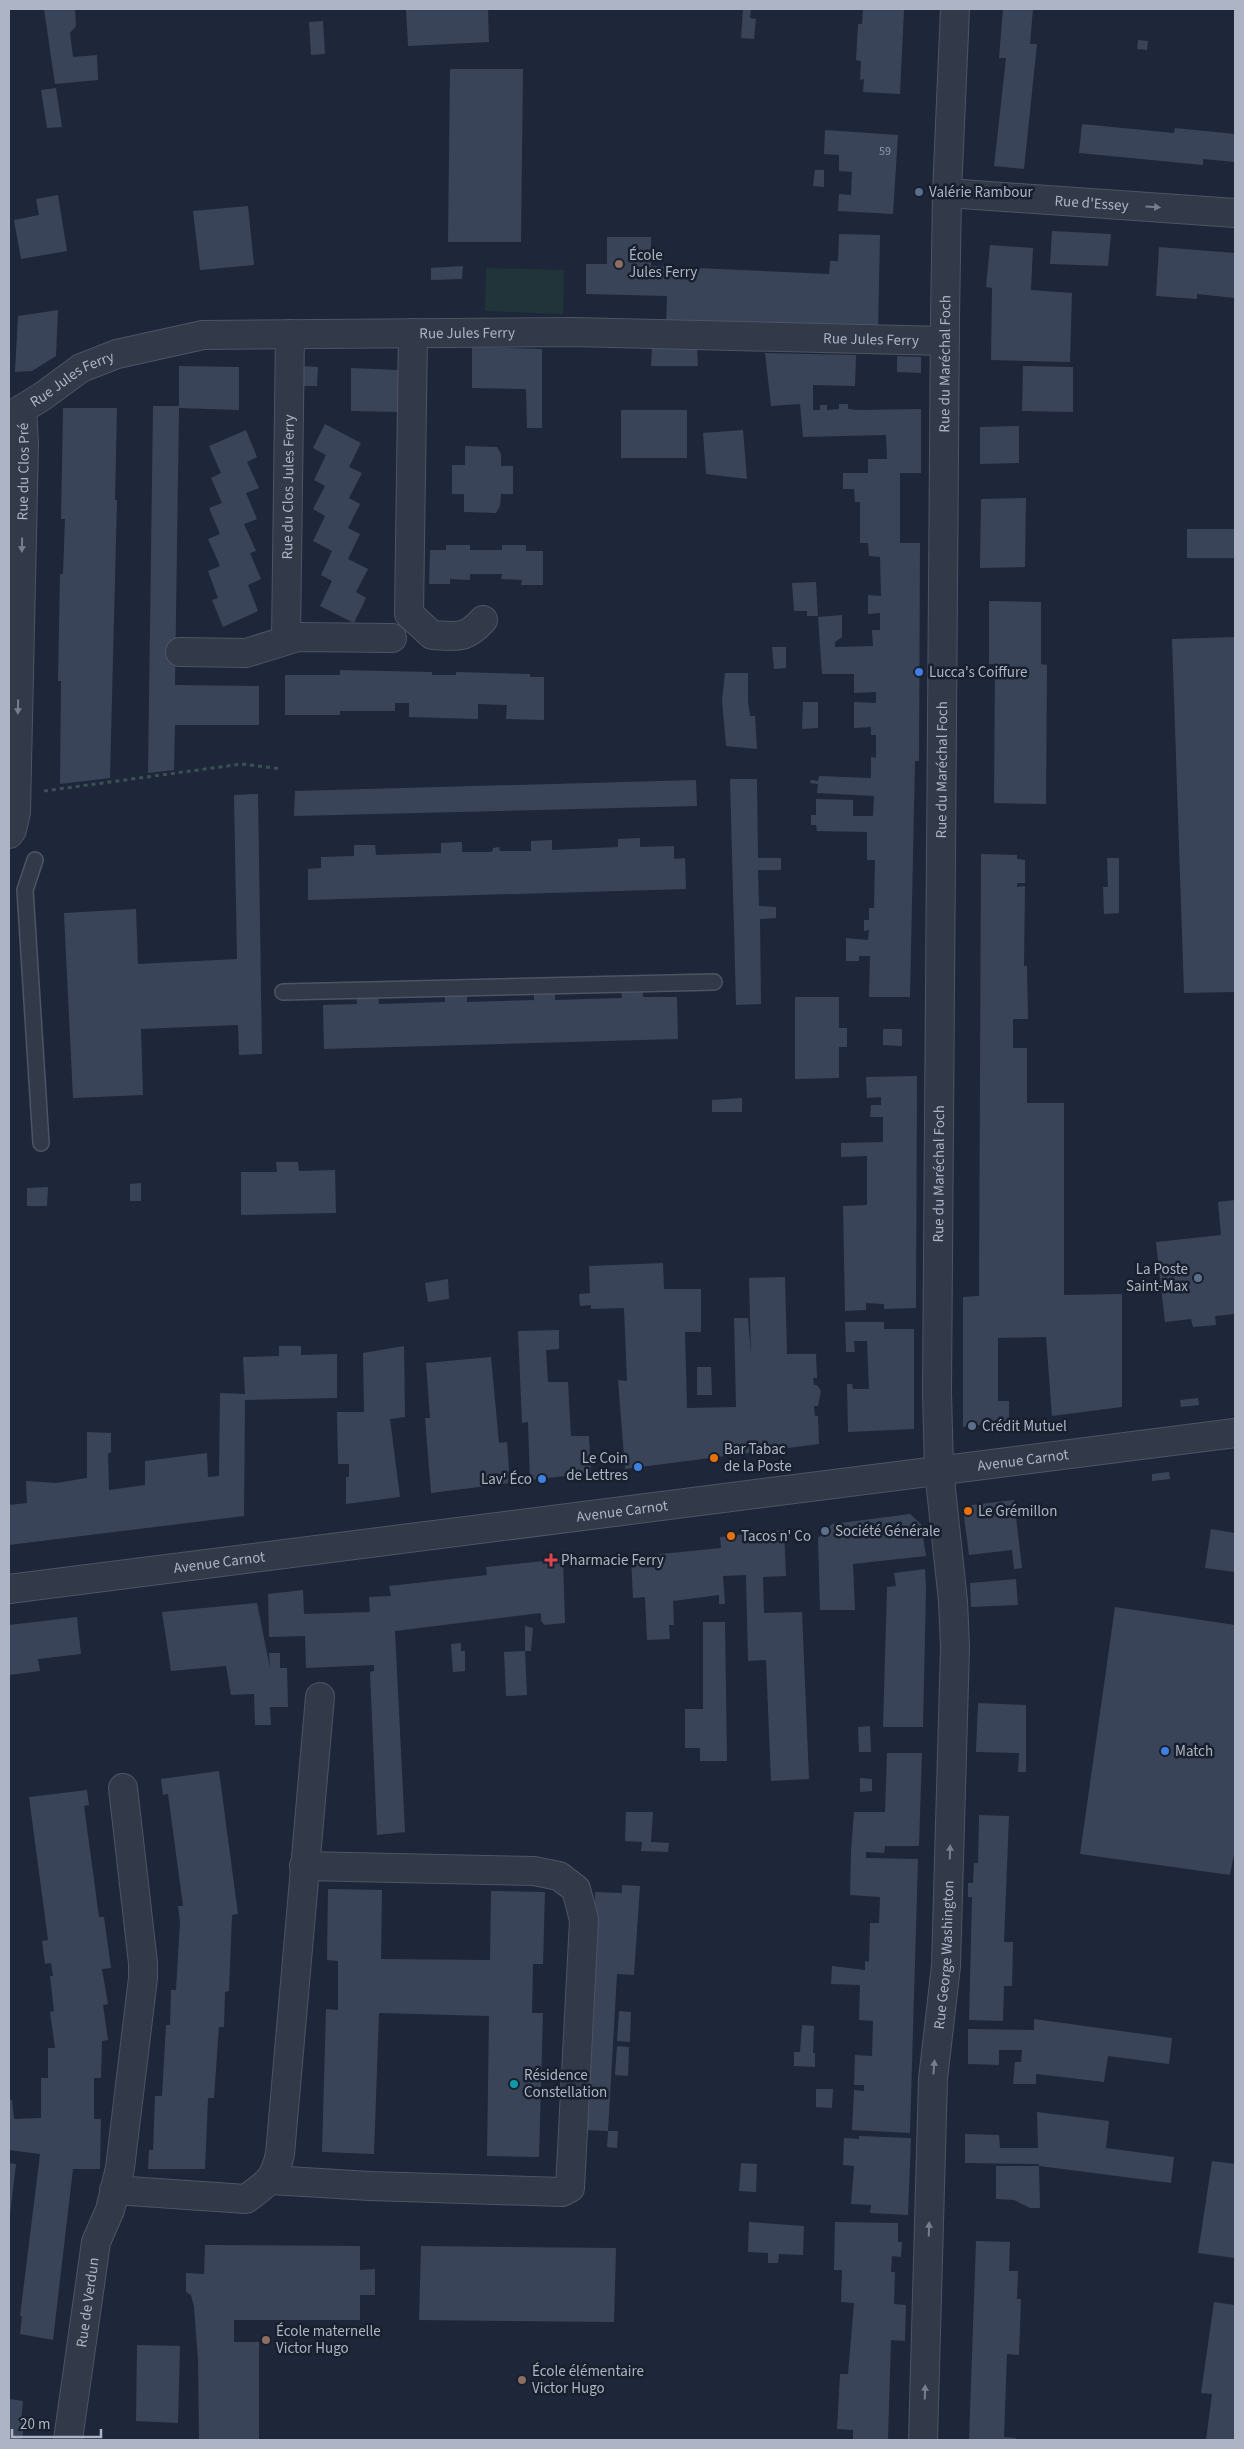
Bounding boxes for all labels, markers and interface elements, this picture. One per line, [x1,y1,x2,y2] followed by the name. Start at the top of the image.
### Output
[879,143,891,160] house number: 59
[929,182,1034,203] place label: Valérie Rambour
[913,186,925,198] marker: Valérie Rambour
[1054,190,1129,216] street label: Rue d'Essey
[1145,204,1161,212] one-way arrow
[629,245,697,283] place label: École Jules Ferry
[613,258,625,270] marker: École Jules Ferry
[934,295,956,433] street label: Rue du Maréchal Foch
[419,322,515,344] street label: Rue Jules Ferry
[823,328,919,351] street label: Rue Jules Ferry
[26,346,117,412] street label: Rue Jules Ferry
[277,414,299,560] street label: Rue du Clos Jules Ferry
[12,422,35,521] street label: Rue du Clos Pré
[17,537,25,553] one-way arrow
[929,662,1028,683] place label: Lucca's Coiffure
[913,666,925,678] marker: Lucca's Coiffure
[14,700,22,716] one-way arrow
[931,701,953,839] street label: Rue du Maréchal Foch
[928,1105,950,1243] street label: Rue du Maréchal Foch
[1126,1259,1188,1297] place label: La Poste Saint-Max
[1192,1272,1204,1284] marker: La Poste Saint-Max
[982,1416,1067,1437] place label: Crédit Mutuel
[966,1420,978,1432] marker: Crédit Mutuel
[724,1439,792,1477] place label: Bar Tabac de la Poste
[976,1444,1070,1476] street label: Avenue Carnot
[566,1448,628,1486] place label: Le Coin de Lettres
[708,1452,720,1464] marker: Bar Tabac de la Poste
[632,1461,644,1473] marker: Le Coin de Lettres
[481,1469,532,1490] place label: Lav' Éco
[536,1473,548,1485] marker: Lav' Éco
[575,1495,669,1527] street label: Avenue Carnot
[978,1501,1057,1522] place label: Le Grémillon
[962,1505,974,1517] marker: Le Grémillon
[835,1521,940,1542] place label: Société Générale
[819,1525,831,1537] marker: Société Générale
[741,1526,811,1547] place label: Tacos n' Co
[725,1530,737,1542] marker: Tacos n' Co
[172,1546,266,1578] street label: Avenue Carnot
[561,1550,664,1571] place label: Pharmacie Ferry
[545,1554,557,1566] marker: Pharmacie Ferry
[1175,1741,1213,1762] place label: Match
[1159,1745,1171,1757] marker: Match
[946,1844,954,1860] one-way arrow
[928,1880,959,2030] street label: Rue George Washington
[931,2058,939,2074] one-way arrow
[524,2065,607,2103] place label: Résidence Constellation
[508,2078,520,2090] marker: Résidence Constellation
[925,2221,933,2237] one-way arrow
[71,2256,104,2349] street label: Rue de Verdun
[276,2321,381,2359] place label: École maternelle Victor Hugo
[260,2334,272,2346] marker: École maternelle Victor Hugo
[532,2361,644,2399] place label: École élémentaire Victor Hugo
[516,2374,528,2386] marker: École élémentaire Victor Hugo
[921,2383,929,2399] one-way arrow
[12,2406,101,2438] scale bar
[20,2414,50,2435] text: 20 m

